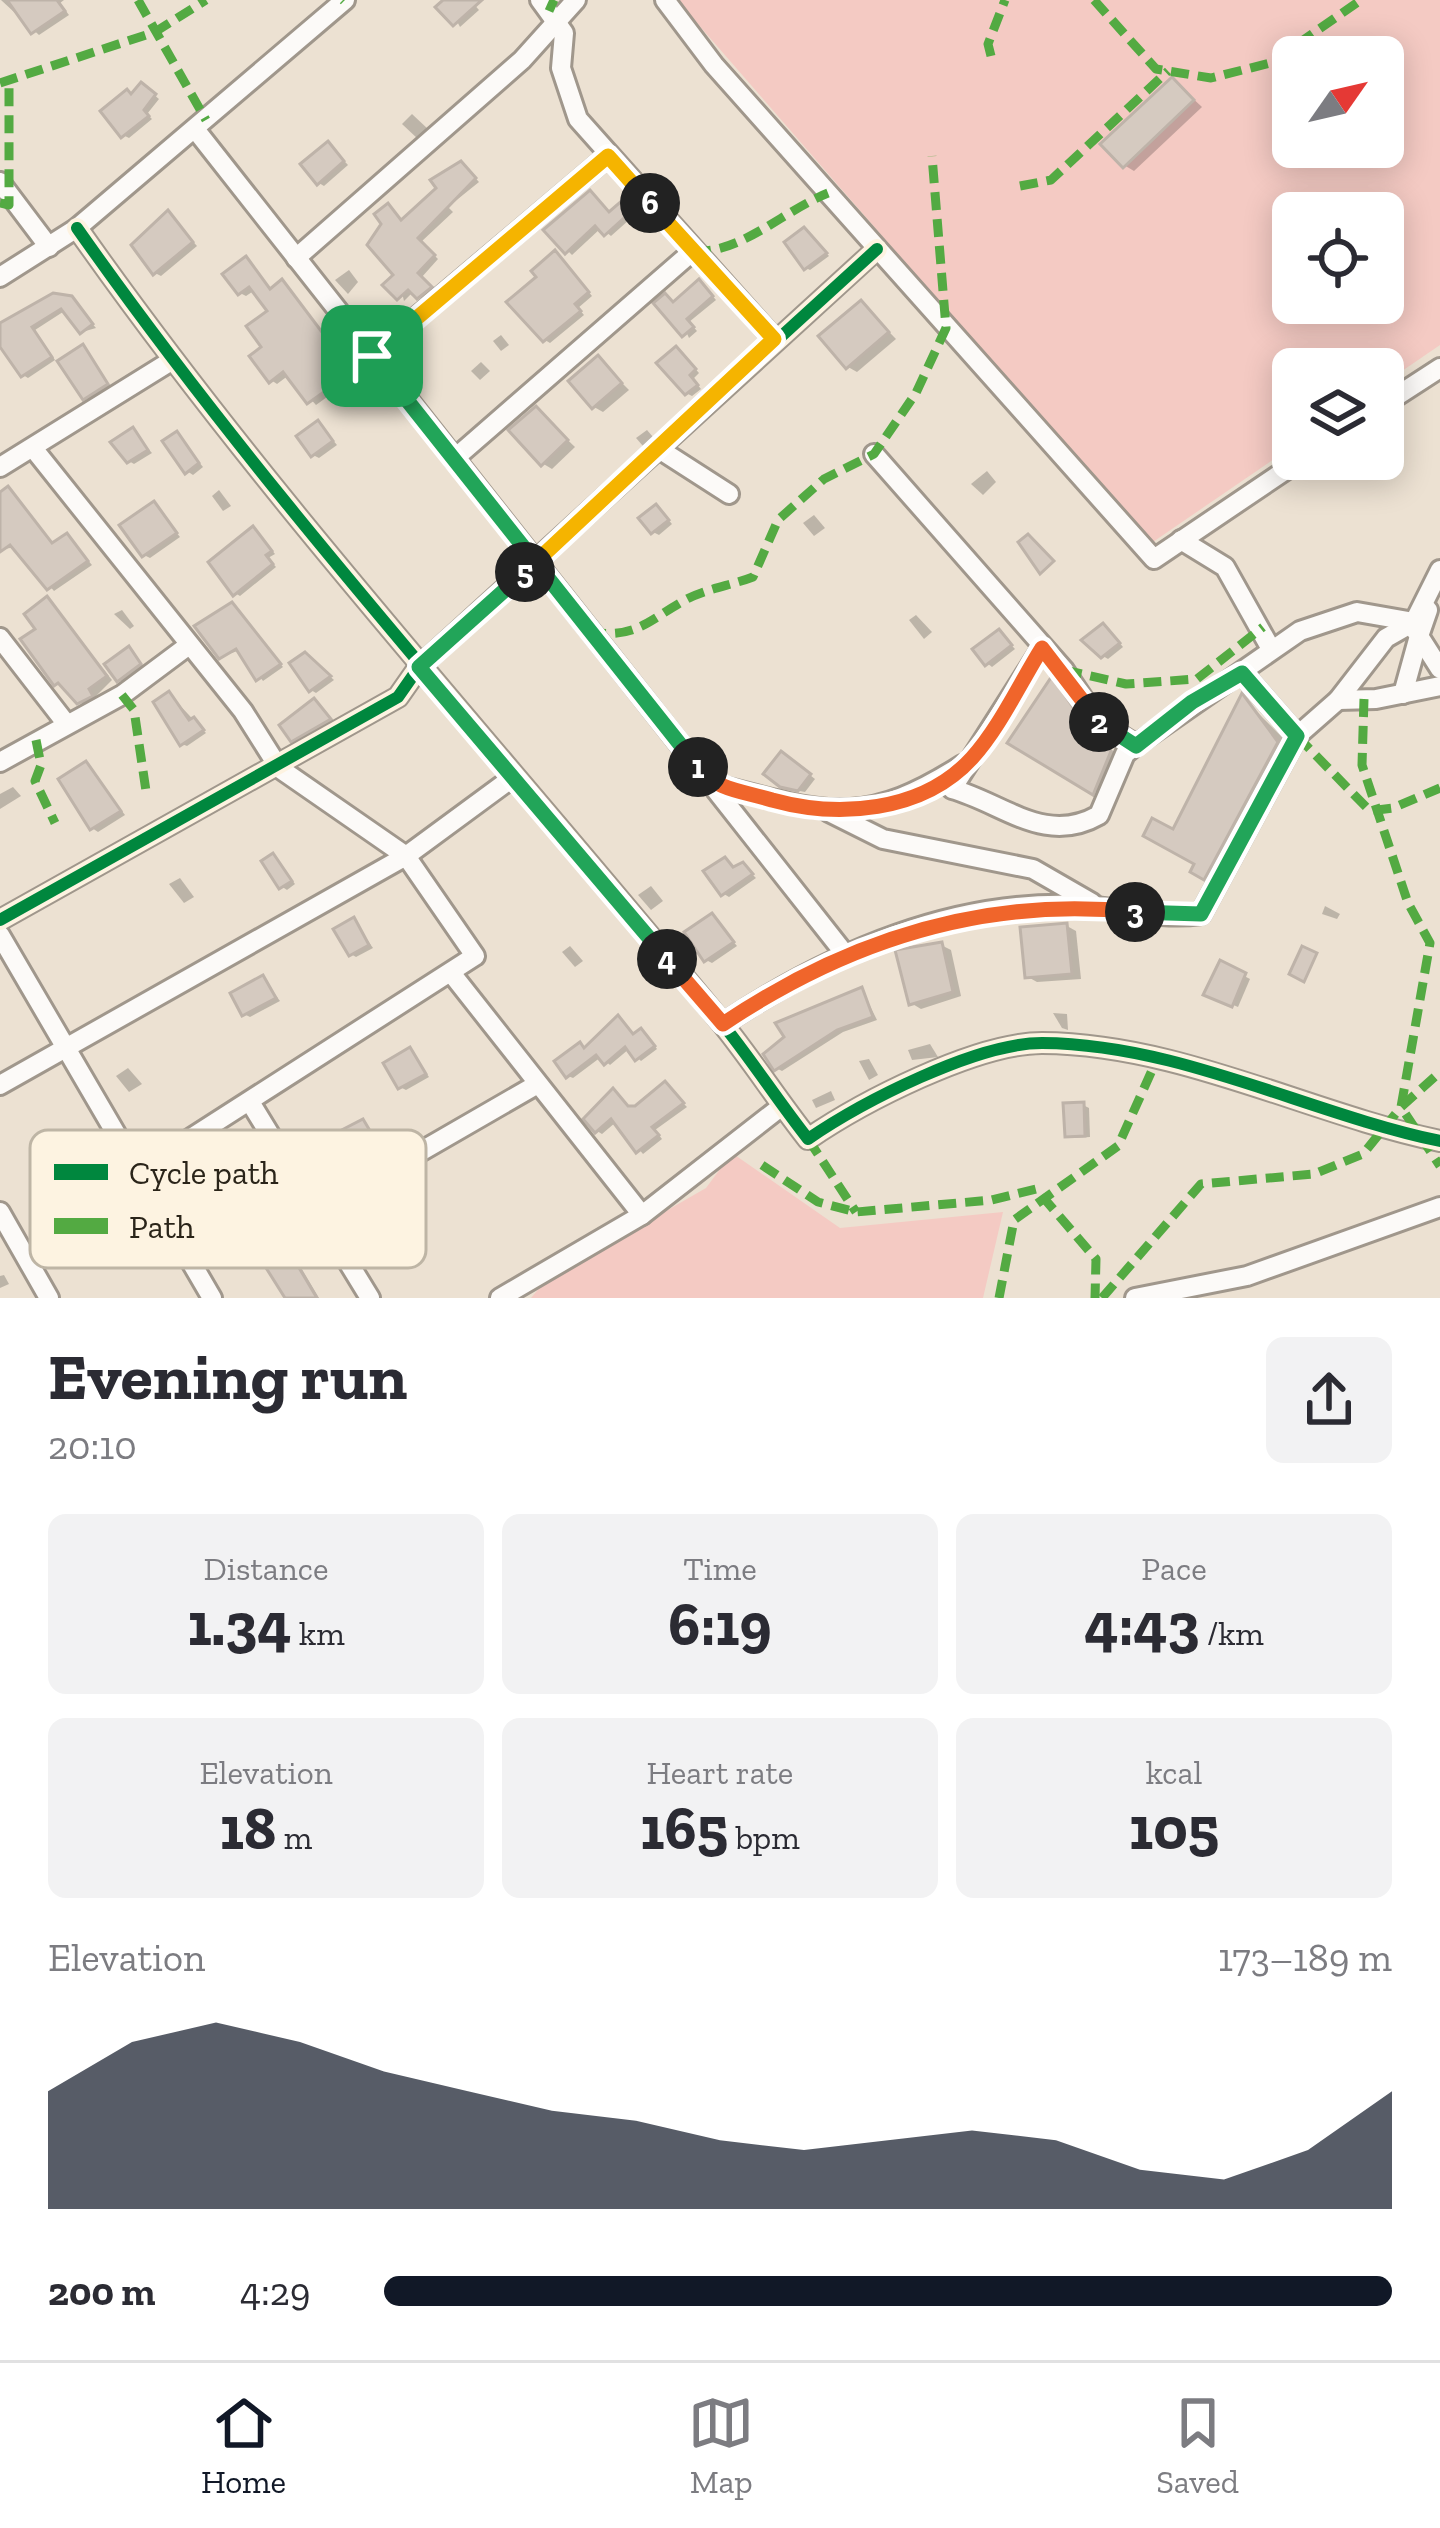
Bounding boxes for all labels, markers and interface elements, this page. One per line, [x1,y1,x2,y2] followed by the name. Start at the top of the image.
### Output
[1272,36,1404,168] north arrow
[1272,36,1404,480] map controls
[620,173,680,233] pin: 6
[641,183,659,222] text: 6
[1272,192,1404,324] button: locate
[321,305,423,407] pin
[339,323,405,389] icon: arrive
[1272,348,1404,480] button: layers
[495,542,555,602] pin: 5
[516,552,534,591] text: 5
[1069,692,1129,752] pin: 2
[1090,702,1108,741] text: 2
[668,737,728,797] pin: 1
[691,747,705,786] text: 1
[1105,882,1165,942] pin: 3
[1126,892,1144,931] text: 3
[637,929,697,989] pin: 4
[658,939,676,978] text: 4
[30,1130,426,1268] legend
[129,1153,279,1192] text: Cycle path
[129,1207,195,1246] text: Path
[48,1337,407,1416] text: Evening run
[1266,1337,1392,1463] button: share
[48,1422,137,1469] text: 20:10
[204,1549,328,1588] text: Distance
[683,1549,757,1588] text: Time
[1141,1549,1207,1588] text: Pace
[187,1588,291,1660] text: 1.34
[668,1588,772,1660] text: 6:19
[1084,1588,1199,1660] text: 4:43
[291,1614,345,1653] text: km
[1199,1614,1264,1653] text: /km
[199,1753,333,1792] text: Elevation
[647,1753,793,1792] text: Heart rate
[1146,1753,1202,1792] text: kcal
[220,1792,276,1864] text: 18
[640,1792,728,1864] text: 165
[1129,1792,1219,1864] text: 105
[276,1818,312,1857] text: m
[728,1818,800,1857] text: bpm
[48,1934,205,1981] text: Elevation
[1218,1934,1392,1981] text: 173–189 m
[48,2268,155,2315] text: 200 m
[240,2268,311,2315] text: 4:29
[201,2390,286,2501] tab: Home
[688,2390,754,2501] tab: Map
[1156,2390,1239,2501] tab: Saved

